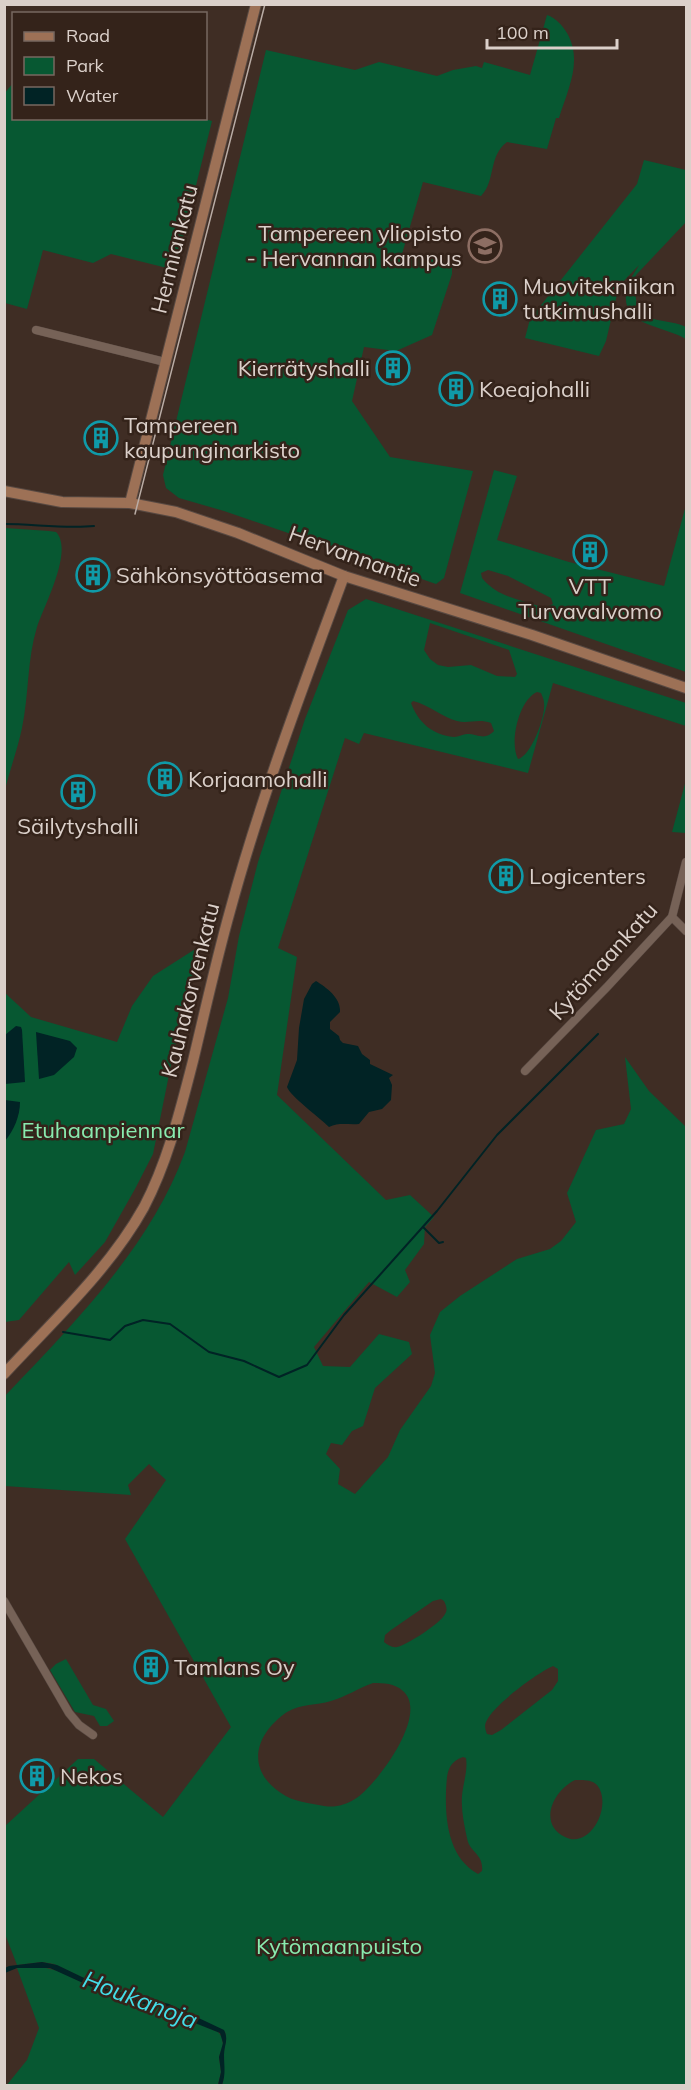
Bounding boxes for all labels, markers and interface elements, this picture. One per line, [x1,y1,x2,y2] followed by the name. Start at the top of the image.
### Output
[12,12,207,120] legend
[487,12,618,50] scale bar
[496,21,549,44] text: 100 m
[66,24,110,47] text: Road
[66,54,105,77] text: Park
[66,84,119,107] text: Water
[144,181,204,317] street label: Hermiankatu
[247,219,462,272] place label: Tampereen yliopisto - Hervannan kampus
[467,228,503,264] school or university icon: Tampereen yliopisto - Hervannan kampus
[523,272,675,325] place label: Muovitekniikan tutkimushalli
[482,281,518,317] building icon: Muovitekniikan tutkimushalli
[375,350,411,386] building icon: Kierrätyshalli
[238,354,370,382] place label: Kierrätyshalli
[438,371,474,407] building icon: Koeajohalli
[479,375,590,403] place label: Koeajohalli
[124,411,300,464] place label: Tampereen kaupunginarkisto
[83,420,119,456] building icon: Tampereen kaupunginarkisto
[285,519,425,593] street label: Hervannantie
[572,534,608,570] building icon: VTT Turvavalvomo
[75,557,111,593] building icon: Sähkönsyöttöasema
[116,561,323,589] place label: Sähkönsyöttöasema
[518,572,662,625] place label: VTT Turvavalvomo
[147,761,183,797] building icon: Korjaamohalli
[188,765,328,793] place label: Korjaamohalli
[60,774,96,810] building icon: Säilytyshalli
[17,812,139,840] place label: Säilytyshalli
[488,858,524,894] building icon: Logicenters
[529,862,646,890] place label: Logicenters
[543,896,663,1026] street label: Kytömaankatu
[155,900,225,1080] street label: Kauhakorvenkatu
[22,1116,184,1144] park label: Etuhaanpiennar
[133,1649,169,1685] building icon: Tamlans Oy
[174,1653,295,1681] place label: Tamlans Oy
[19,1758,55,1794] building icon: Nekos
[60,1762,123,1790] place label: Nekos
[256,1932,422,1960] park label: Kytömaanpuisto
[79,1963,202,2035] water label: Houkanoja

